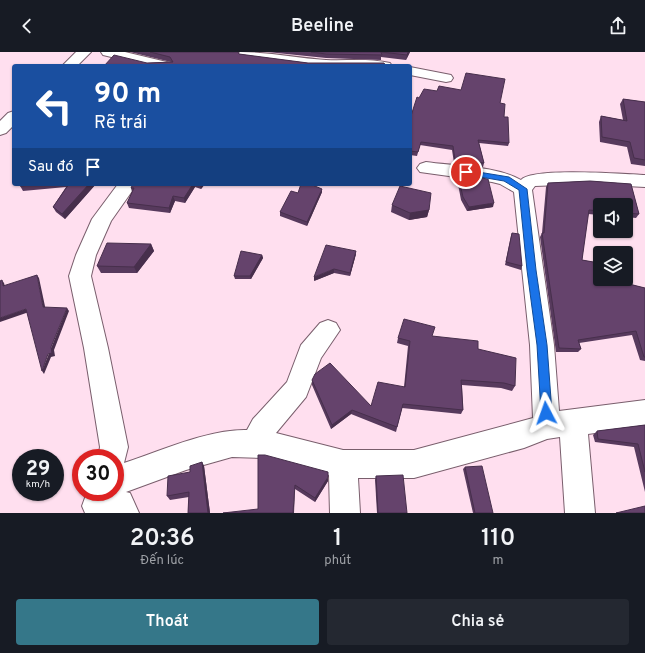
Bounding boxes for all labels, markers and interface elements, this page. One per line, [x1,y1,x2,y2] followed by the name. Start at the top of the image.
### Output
[16,15,38,37] icon: back
[291,15,354,38] text: Beeline
[607,15,629,37] icon: share
[94,77,161,113] text: 90 m
[28,80,80,132] icon: left
[94,112,147,135] text: Rẽ trái
[449,155,483,189] pin
[82,156,104,178] icon: arrive
[28,158,74,177] text: Sau đó
[455,161,477,183] icon: arrive
[593,198,633,286] map controls
[593,198,633,238] button: sound
[593,246,633,286] button: layers
[525,392,567,434] position arrow
[72,449,124,501] speed limit sign: 30
[26,457,50,483] text: 29
[26,478,50,491] text: km/h
[130,524,195,554] text: 20:36
[333,524,342,554] text: 1
[481,524,515,554] text: 110
[140,553,184,569] text: Đến lúc
[324,553,351,569] text: phút
[493,553,504,569] text: m
[16,599,319,645] button: Thoát
[327,599,629,645] button: Chia sẻ

